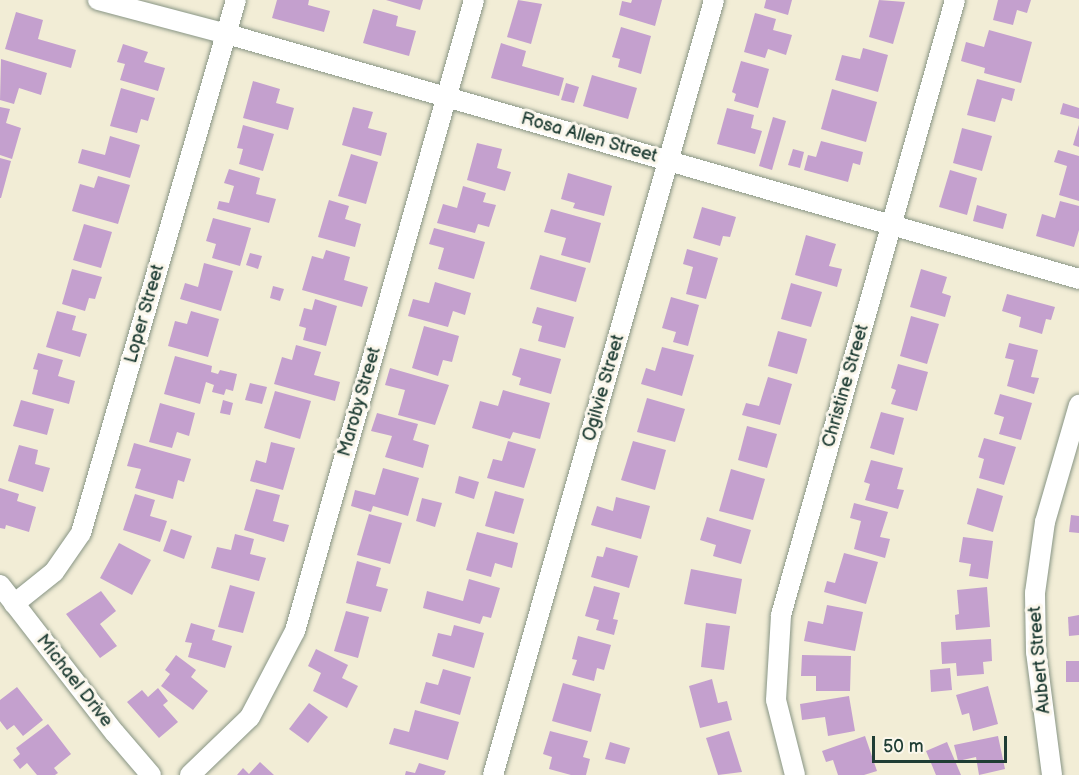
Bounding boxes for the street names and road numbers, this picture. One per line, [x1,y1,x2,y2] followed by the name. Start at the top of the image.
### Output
[518,108,660,168] street label: Rosa Allen Street
[121,262,169,366] street label: Loper Street
[818,322,874,450] street label: Christine Street
[578,332,630,444] street label: Ogilvie Street
[334,344,386,460] street label: Maroby Street
[1025,605,1055,715] street label: Aubert Street
[31,630,117,732] street label: Michael Drive

